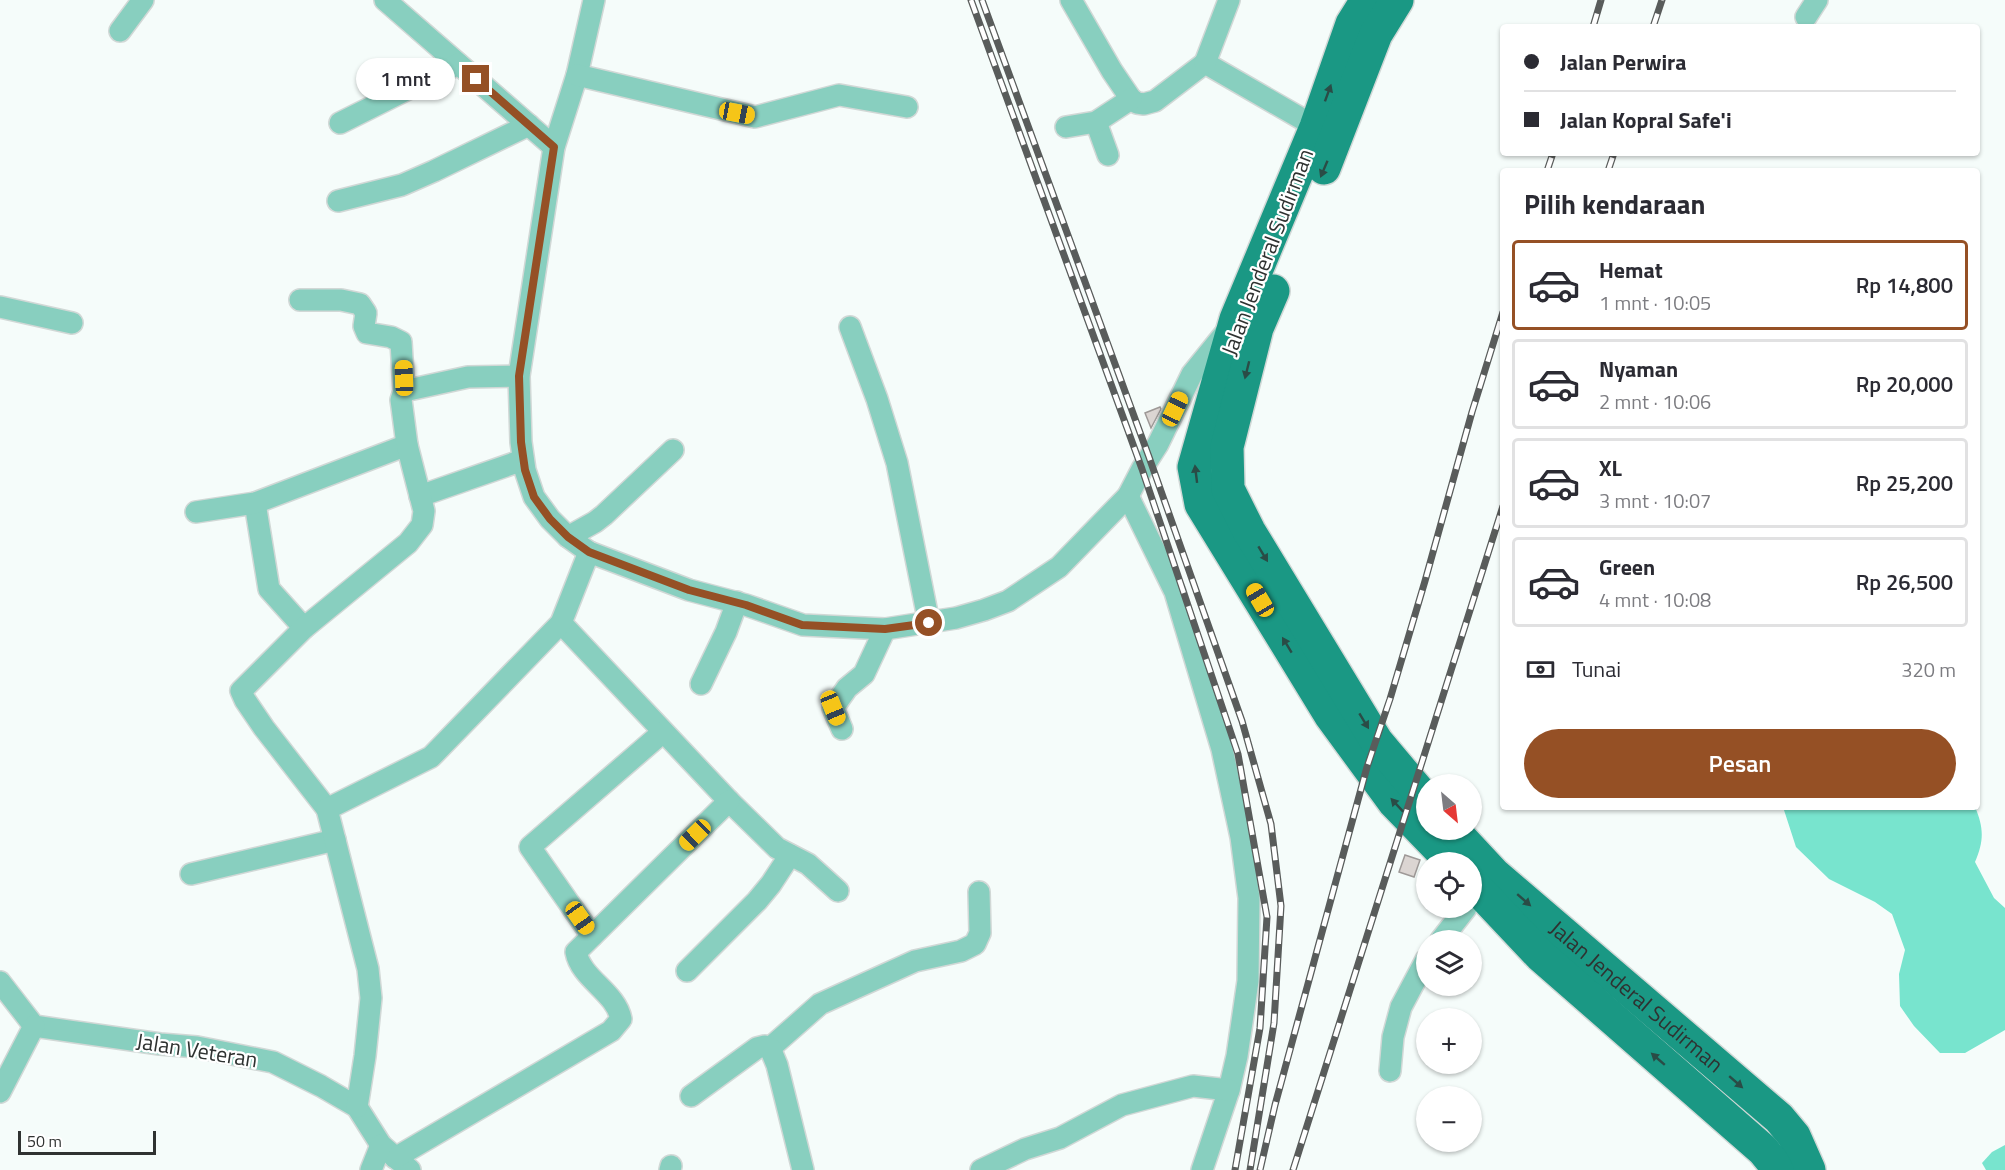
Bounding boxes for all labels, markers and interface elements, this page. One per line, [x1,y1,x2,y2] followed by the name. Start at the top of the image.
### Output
[1560,45,1687,79] text: Jalan Perwira
[356,58,455,100] callout: 1 mnt
[380,63,431,94] text: 1 mnt
[462,65,489,92] route end
[1324,84,1333,102] one-way arrow
[718,101,756,125] car
[1560,103,1732,137] text: Jalan Kopral Safe'i
[1212,143,1322,361] street label: Jalan Jenderal Sudirman
[1319,160,1329,178] one-way arrow
[1524,183,1706,224] text: Pilih kendaraan
[1599,253,1663,287] text: Hemat
[1527,258,1581,312] icon: car
[1856,268,1953,302] text: Rp 14,800
[1599,287,1711,318] text: 1 mnt · 10:05
[1599,352,1678,386] text: Nyaman
[1527,357,1581,411] icon: car
[394,360,414,396] car
[1241,361,1251,379] one-way arrow
[1856,367,1953,401] text: Rp 20,000
[1599,386,1711,417] text: 2 mnt · 10:06
[1159,389,1191,429] car
[1599,451,1622,485] text: XL
[1527,456,1581,510] icon: car
[1191,465,1201,484] one-way arrow
[1856,466,1953,500] text: Rp 25,200
[1599,485,1711,516] text: 3 mnt · 10:07
[1258,546,1269,562] one-way arrow
[1599,550,1655,584] text: Green
[1527,555,1581,609] icon: car
[1856,565,1953,599] text: Rp 26,500
[1243,580,1277,620] car
[1599,584,1711,615] text: 4 mnt · 10:08
[915,609,942,636] route start
[1281,637,1292,653] one-way arrow
[1572,652,1621,686] text: Tunai
[1524,653,1557,686] icon: cash
[1901,654,1956,685] text: 320 m
[818,688,848,728] car
[1359,713,1369,730] one-way arrow
[1524,729,1956,798] button: Pesan
[1416,774,1482,840] north arrow
[1416,774,1482,1152] map controls
[1391,798,1405,812] one-way arrow
[676,816,714,854] car
[1416,852,1482,918] button: locate
[1516,893,1531,906] one-way arrow
[562,898,598,938] car
[1542,912,1731,1081] street label: Jalan Jenderal Sudirman
[1416,930,1482,996] button: layers
[1416,1008,1482,1074] button: +
[134,1024,260,1076] street label: Jalan Veteran
[1650,1052,1666,1065] one-way arrow
[1728,1075,1744,1088] one-way arrow
[1416,1086,1482,1152] button: −
[18,1128,156,1156] scale bar
[27,1129,62,1153] text: 50 m

